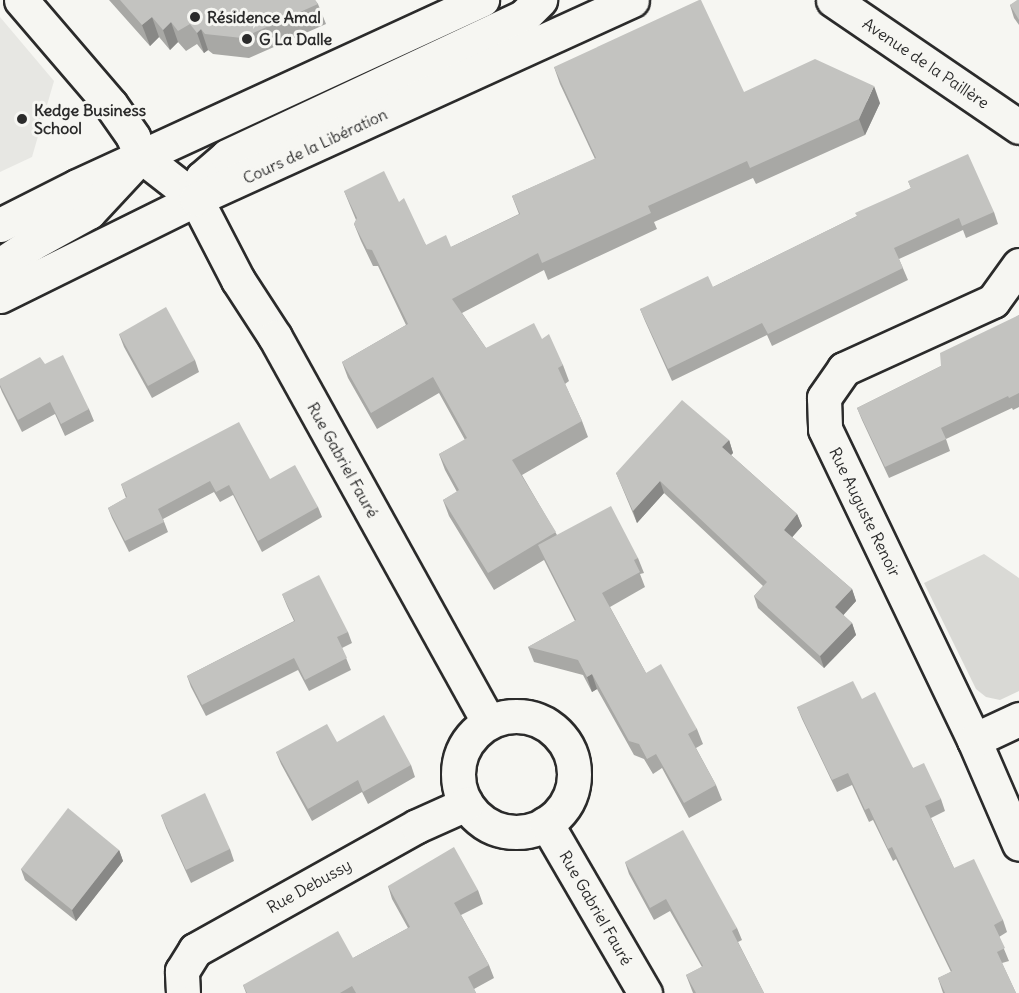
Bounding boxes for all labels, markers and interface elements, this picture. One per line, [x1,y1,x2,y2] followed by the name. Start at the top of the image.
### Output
[207,7,321,27] place label: Résidence Amal
[188,10,202,24] marker: Résidence Amal
[859,14,993,112] street label: Avenue de la Paillère
[259,29,332,49] place label: G La Dalle
[240,32,254,46] marker: G La Dalle
[34,100,146,138] place label: Kedge Business School
[240,104,390,188] street label: Cours de la Libération
[15,112,29,126] marker: Kedge Business School
[303,399,383,521] street label: Rue Gabriel Fauré
[825,444,905,580] street label: Rue Auguste Renoir
[555,847,637,969] street label: Rue Gabriel Fauré
[263,855,355,917] street label: Rue Debussy

